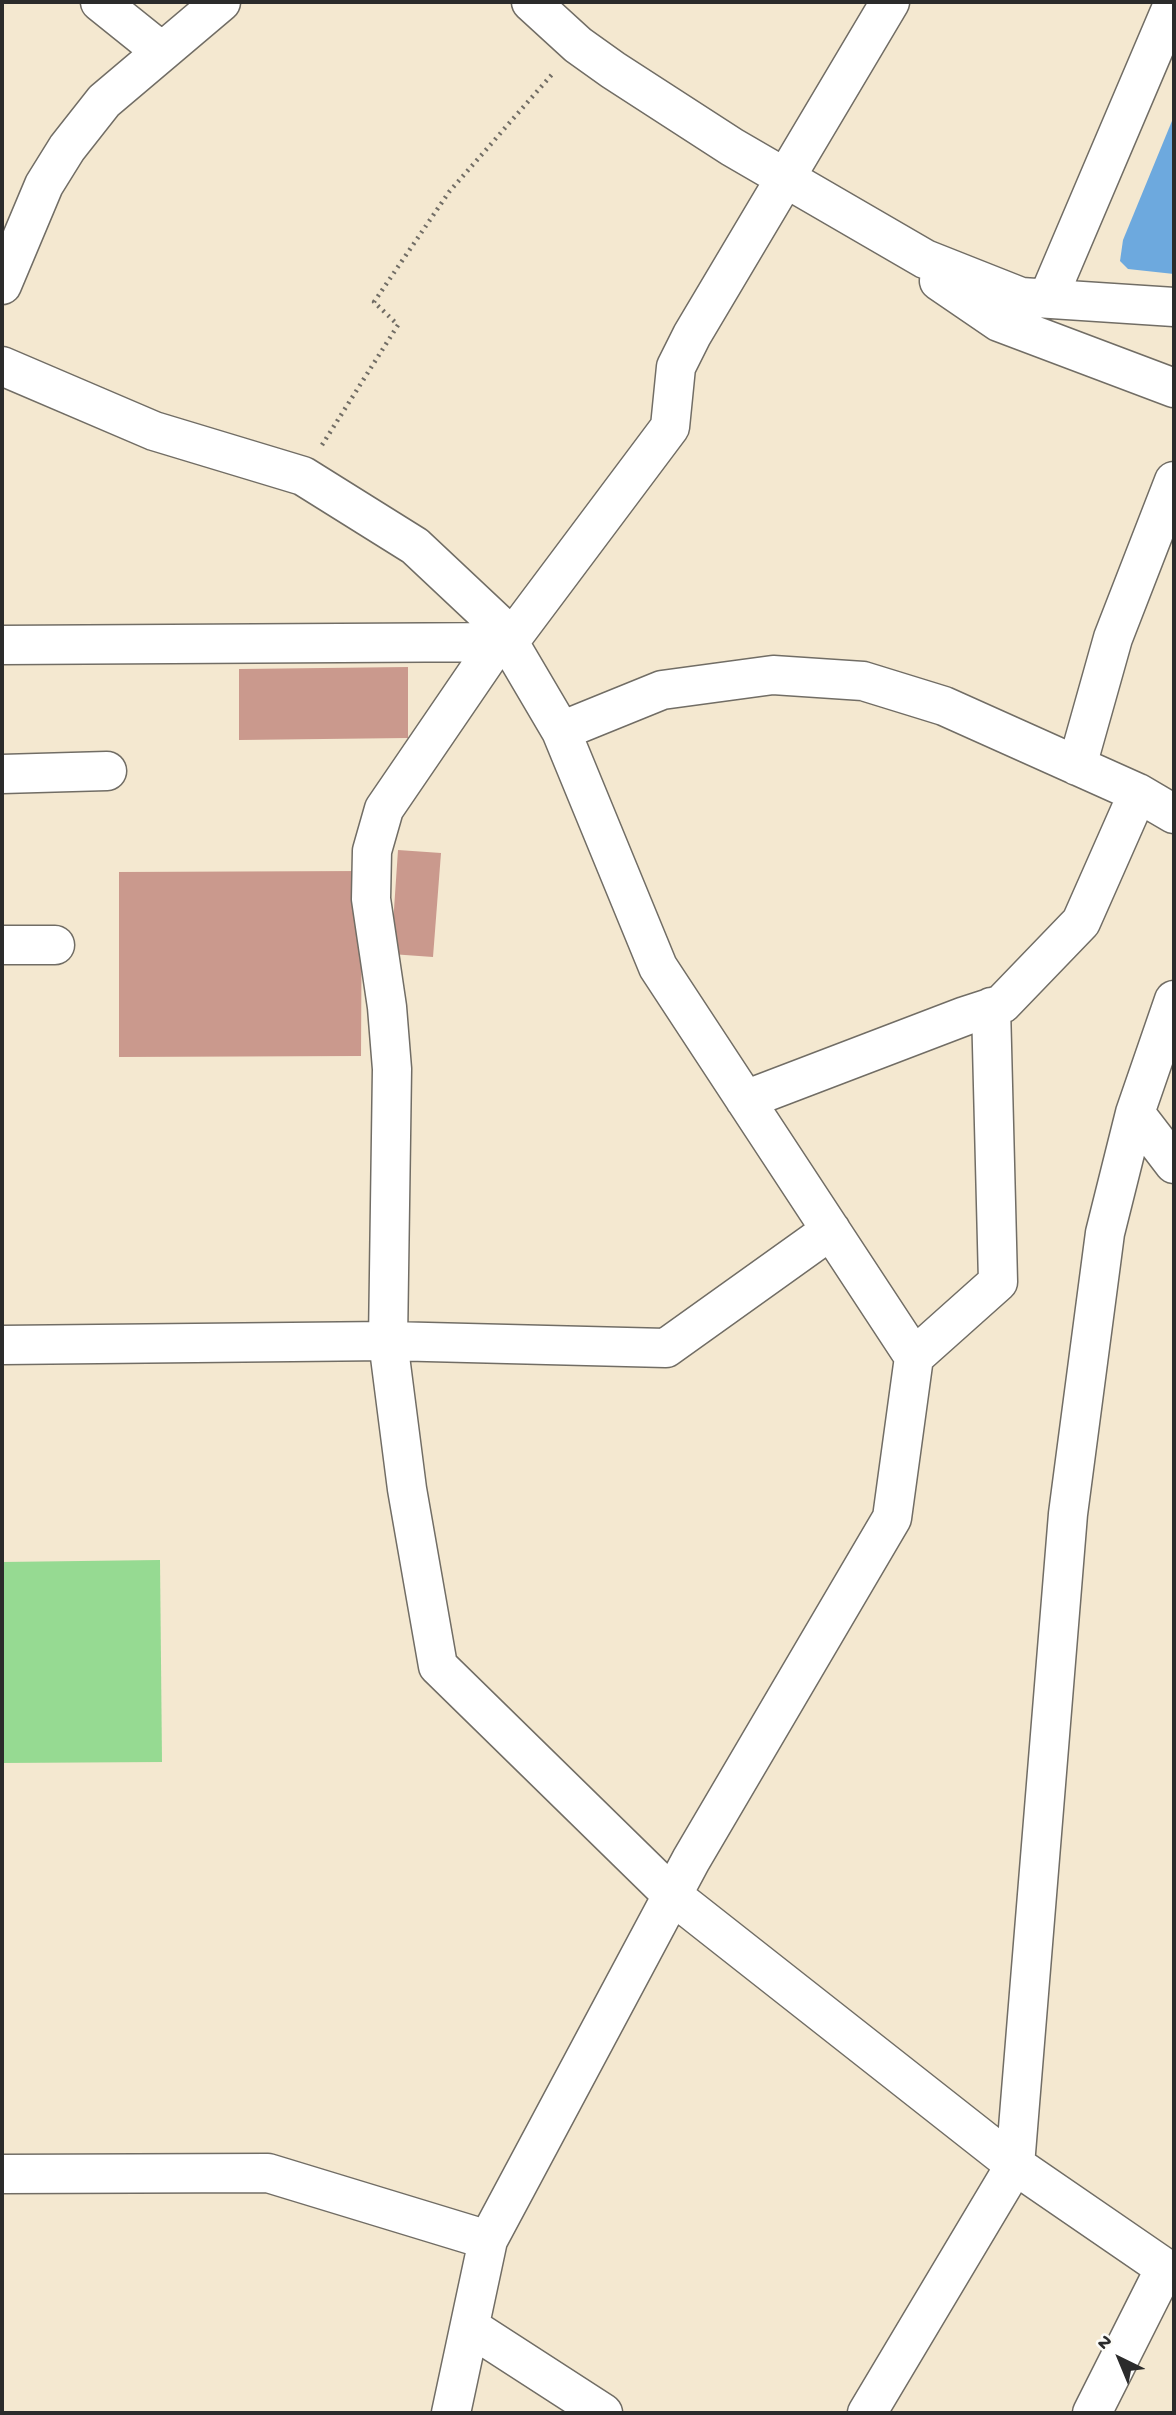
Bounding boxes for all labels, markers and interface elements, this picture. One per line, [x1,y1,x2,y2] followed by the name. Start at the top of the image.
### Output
[1085,2324,1155,2394] north arrow
[1093,2331,1118,2356] text: N

